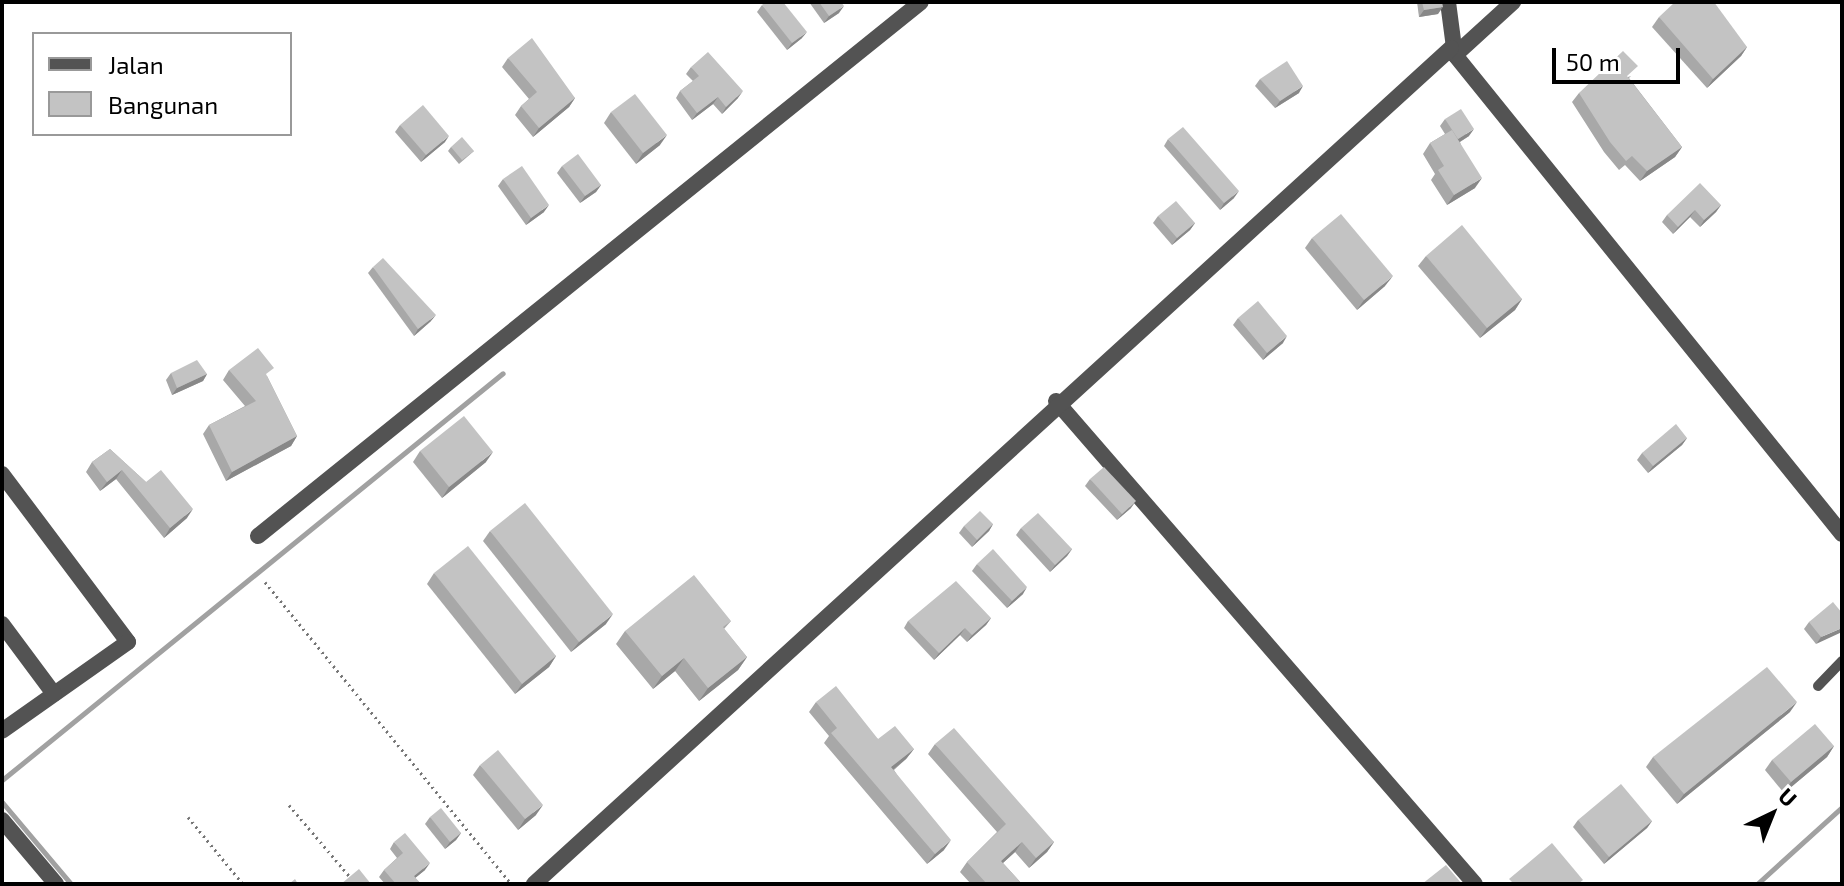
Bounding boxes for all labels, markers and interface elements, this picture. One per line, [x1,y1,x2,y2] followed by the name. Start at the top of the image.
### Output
[32,32,292,136] legend
[1556,32,1684,82] scale bar
[1566,47,1620,76] text: 50 m
[108,50,164,79] text: Jalan
[108,90,218,119] text: Bangunan
[1732,774,1812,854] north arrow
[1774,782,1803,811] text: U

